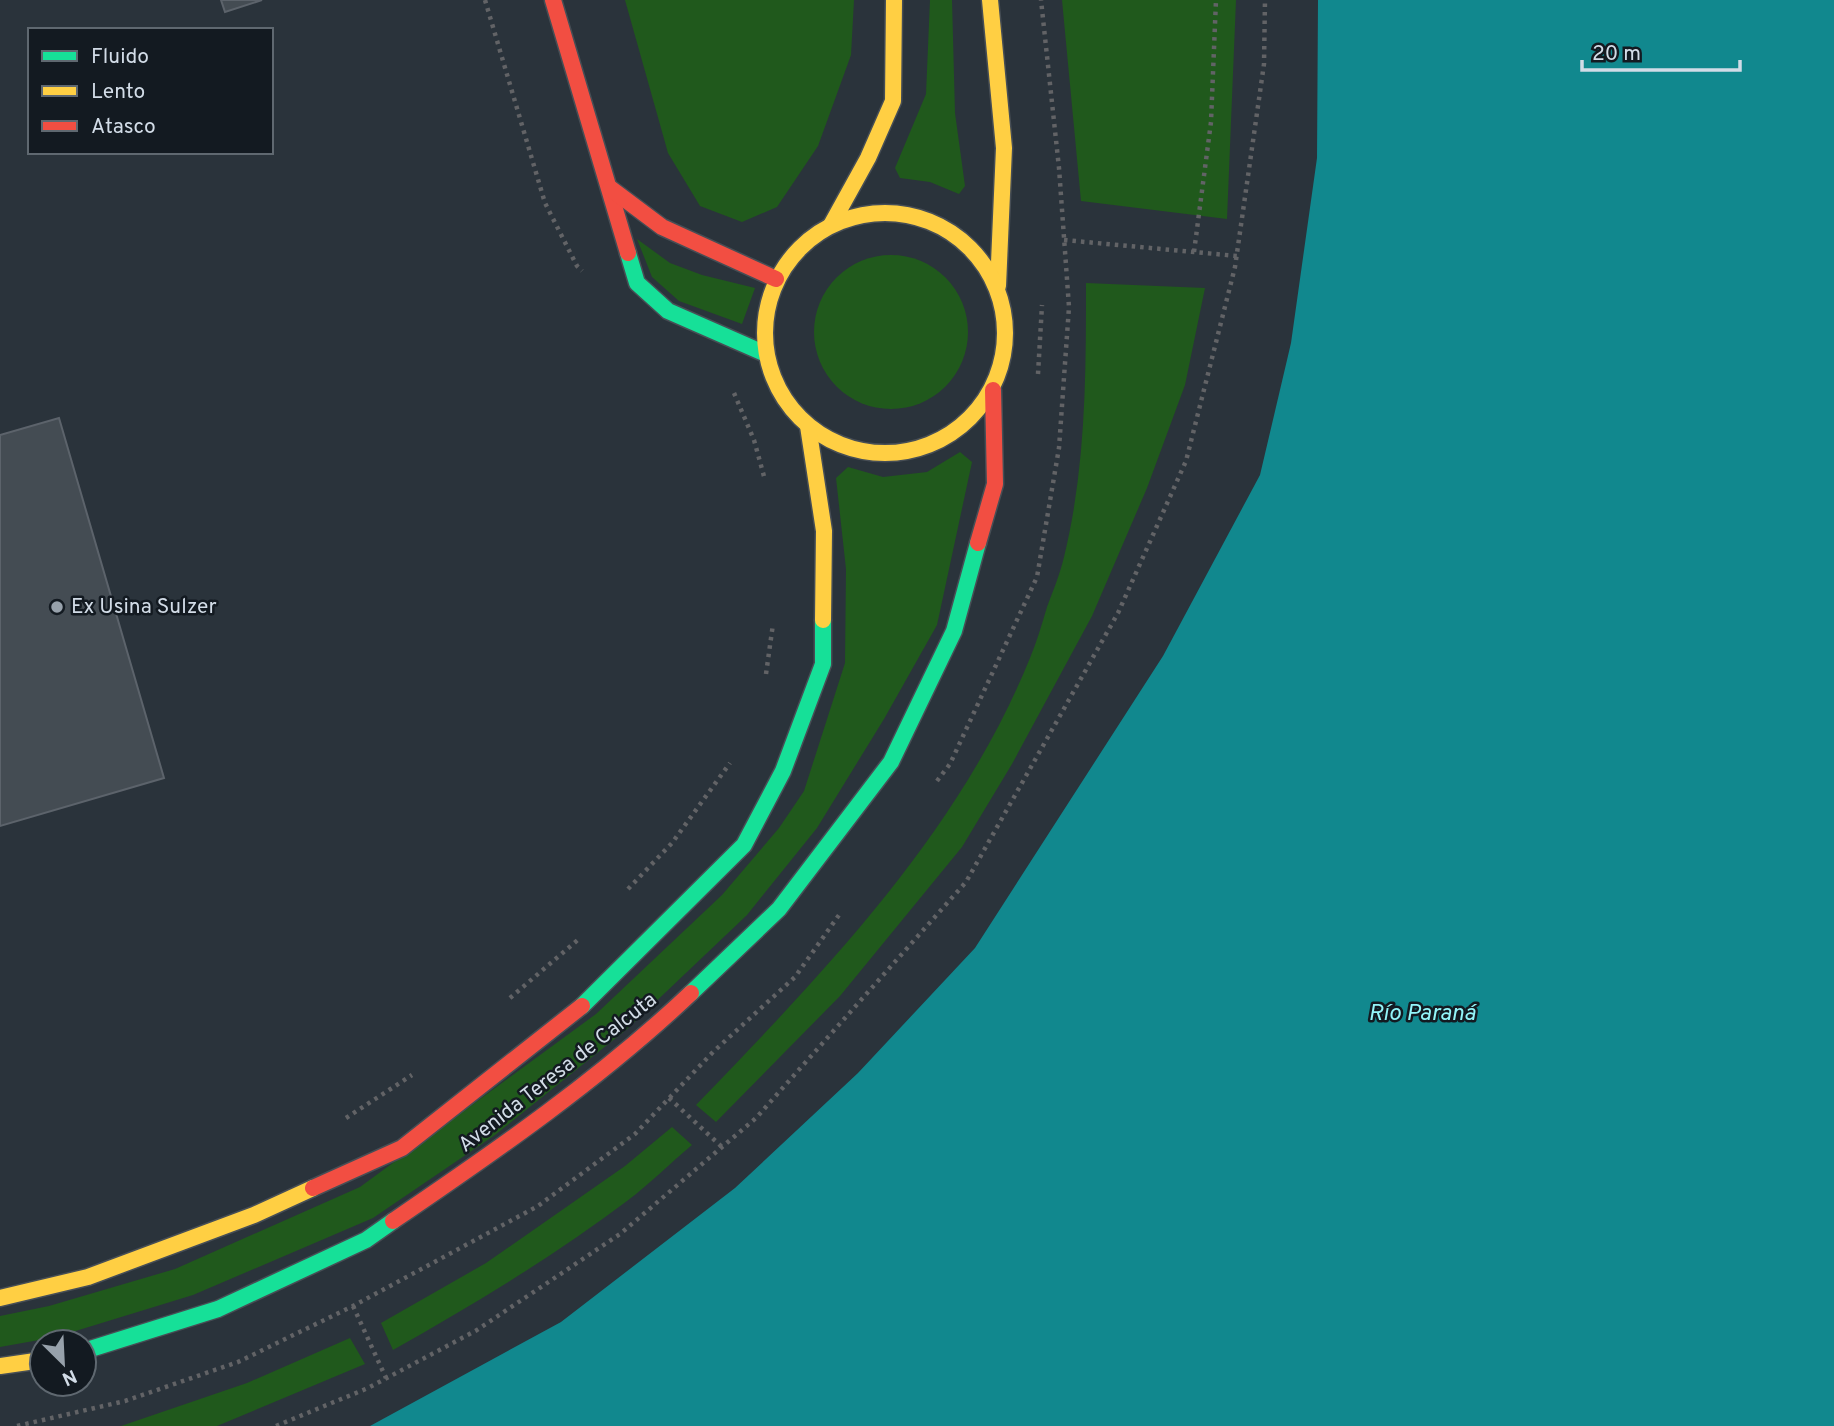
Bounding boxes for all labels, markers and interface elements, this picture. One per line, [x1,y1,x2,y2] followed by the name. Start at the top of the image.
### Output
[28,28,273,154] legend
[1582,28,1740,72] scale bar
[1592,41,1641,68] text: 20 m
[91,44,149,71] text: Fluido
[91,79,145,106] text: Lento
[91,114,156,141] text: Atasco
[71,594,217,621] place label: Ex Usina Sulzer
[49,599,65,615] marker: Ex Usina Sulzer
[453,987,663,1159] street label: Avenida Teresa de Calcuta
[1368,1000,1478,1029] water label: Río Paraná
[28,1328,98,1398] north arrow
[58,1363,80,1390] text: N

